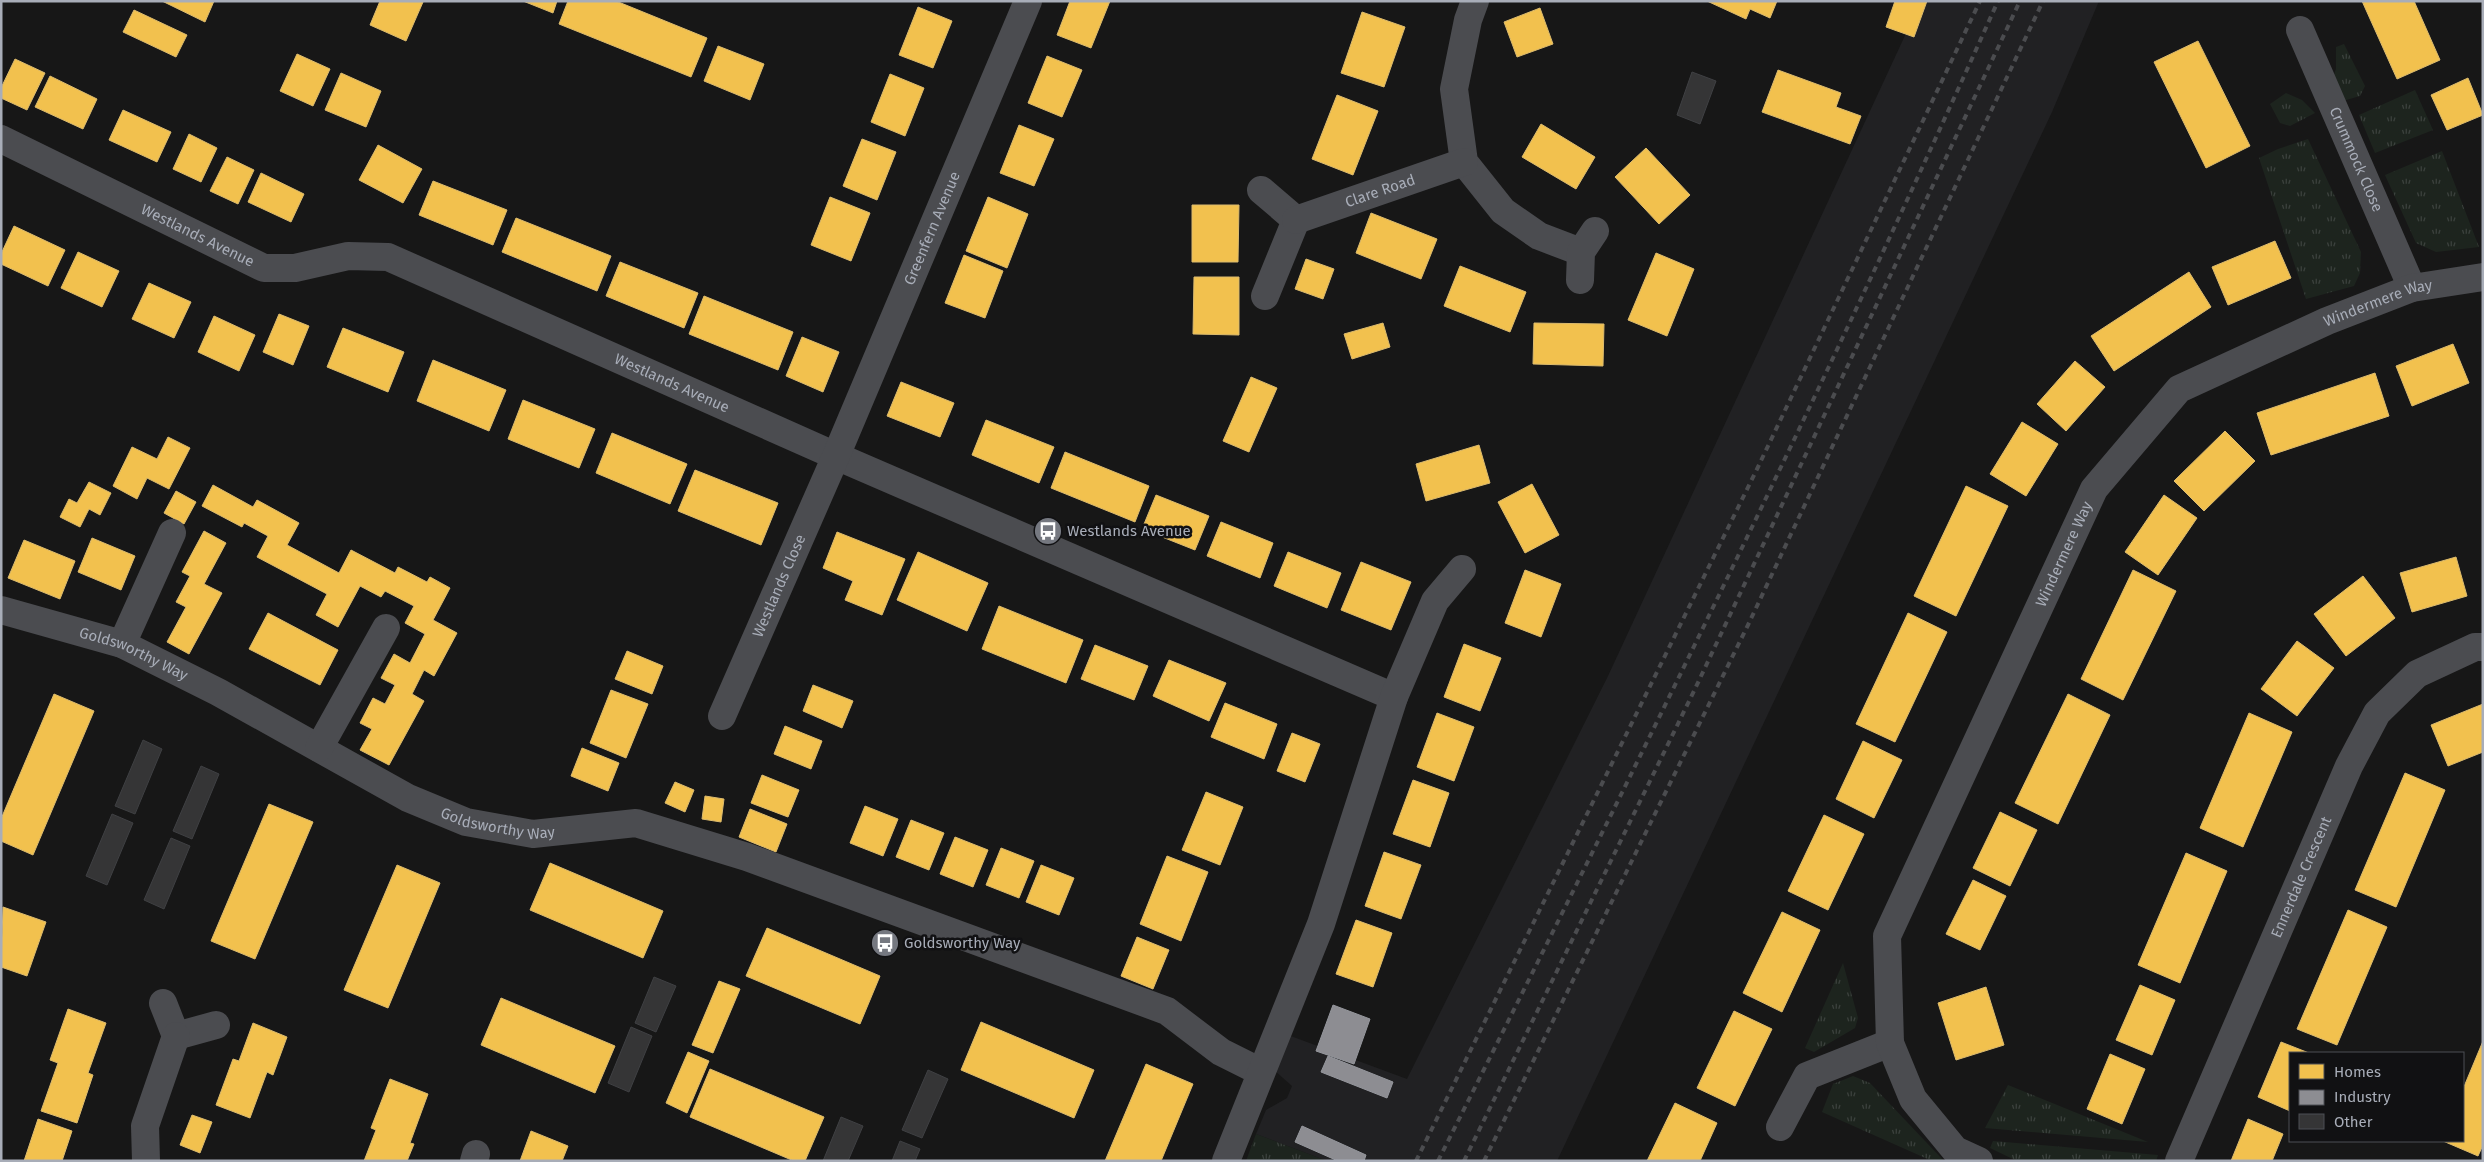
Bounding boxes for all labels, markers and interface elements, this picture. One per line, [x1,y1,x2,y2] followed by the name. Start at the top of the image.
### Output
[2325,104,2387,215] street label: Crummock Close
[900,169,964,288] street label: Greenfern Avenue
[1343,171,1418,211] street label: Clare Road
[138,200,257,271] street label: Westlands Avenue
[2321,276,2434,330] street label: Windermere Way
[612,350,732,416] street label: Westlands Avenue
[2032,498,2096,610] street label: Windermere Way
[1033,516,1063,546] bus stop icon: Westlands Avenue
[1067,522,1191,540] place label: Westlands Avenue
[749,532,809,640] street label: Westlands Close
[77,623,191,685] street label: Goldsworthy Way
[438,804,556,844] street label: Goldsworthy Way
[2267,813,2335,941] street label: Ennerdale Crescent
[870,928,900,958] bus stop icon: Goldsworthy Way
[904,934,1021,952] place label: Goldsworthy Way
[2289,1052,2464,1142] legend
[2334,1063,2381,1081] text: Homes
[2334,1088,2391,1106] text: Industry
[2334,1113,2373,1131] text: Other

